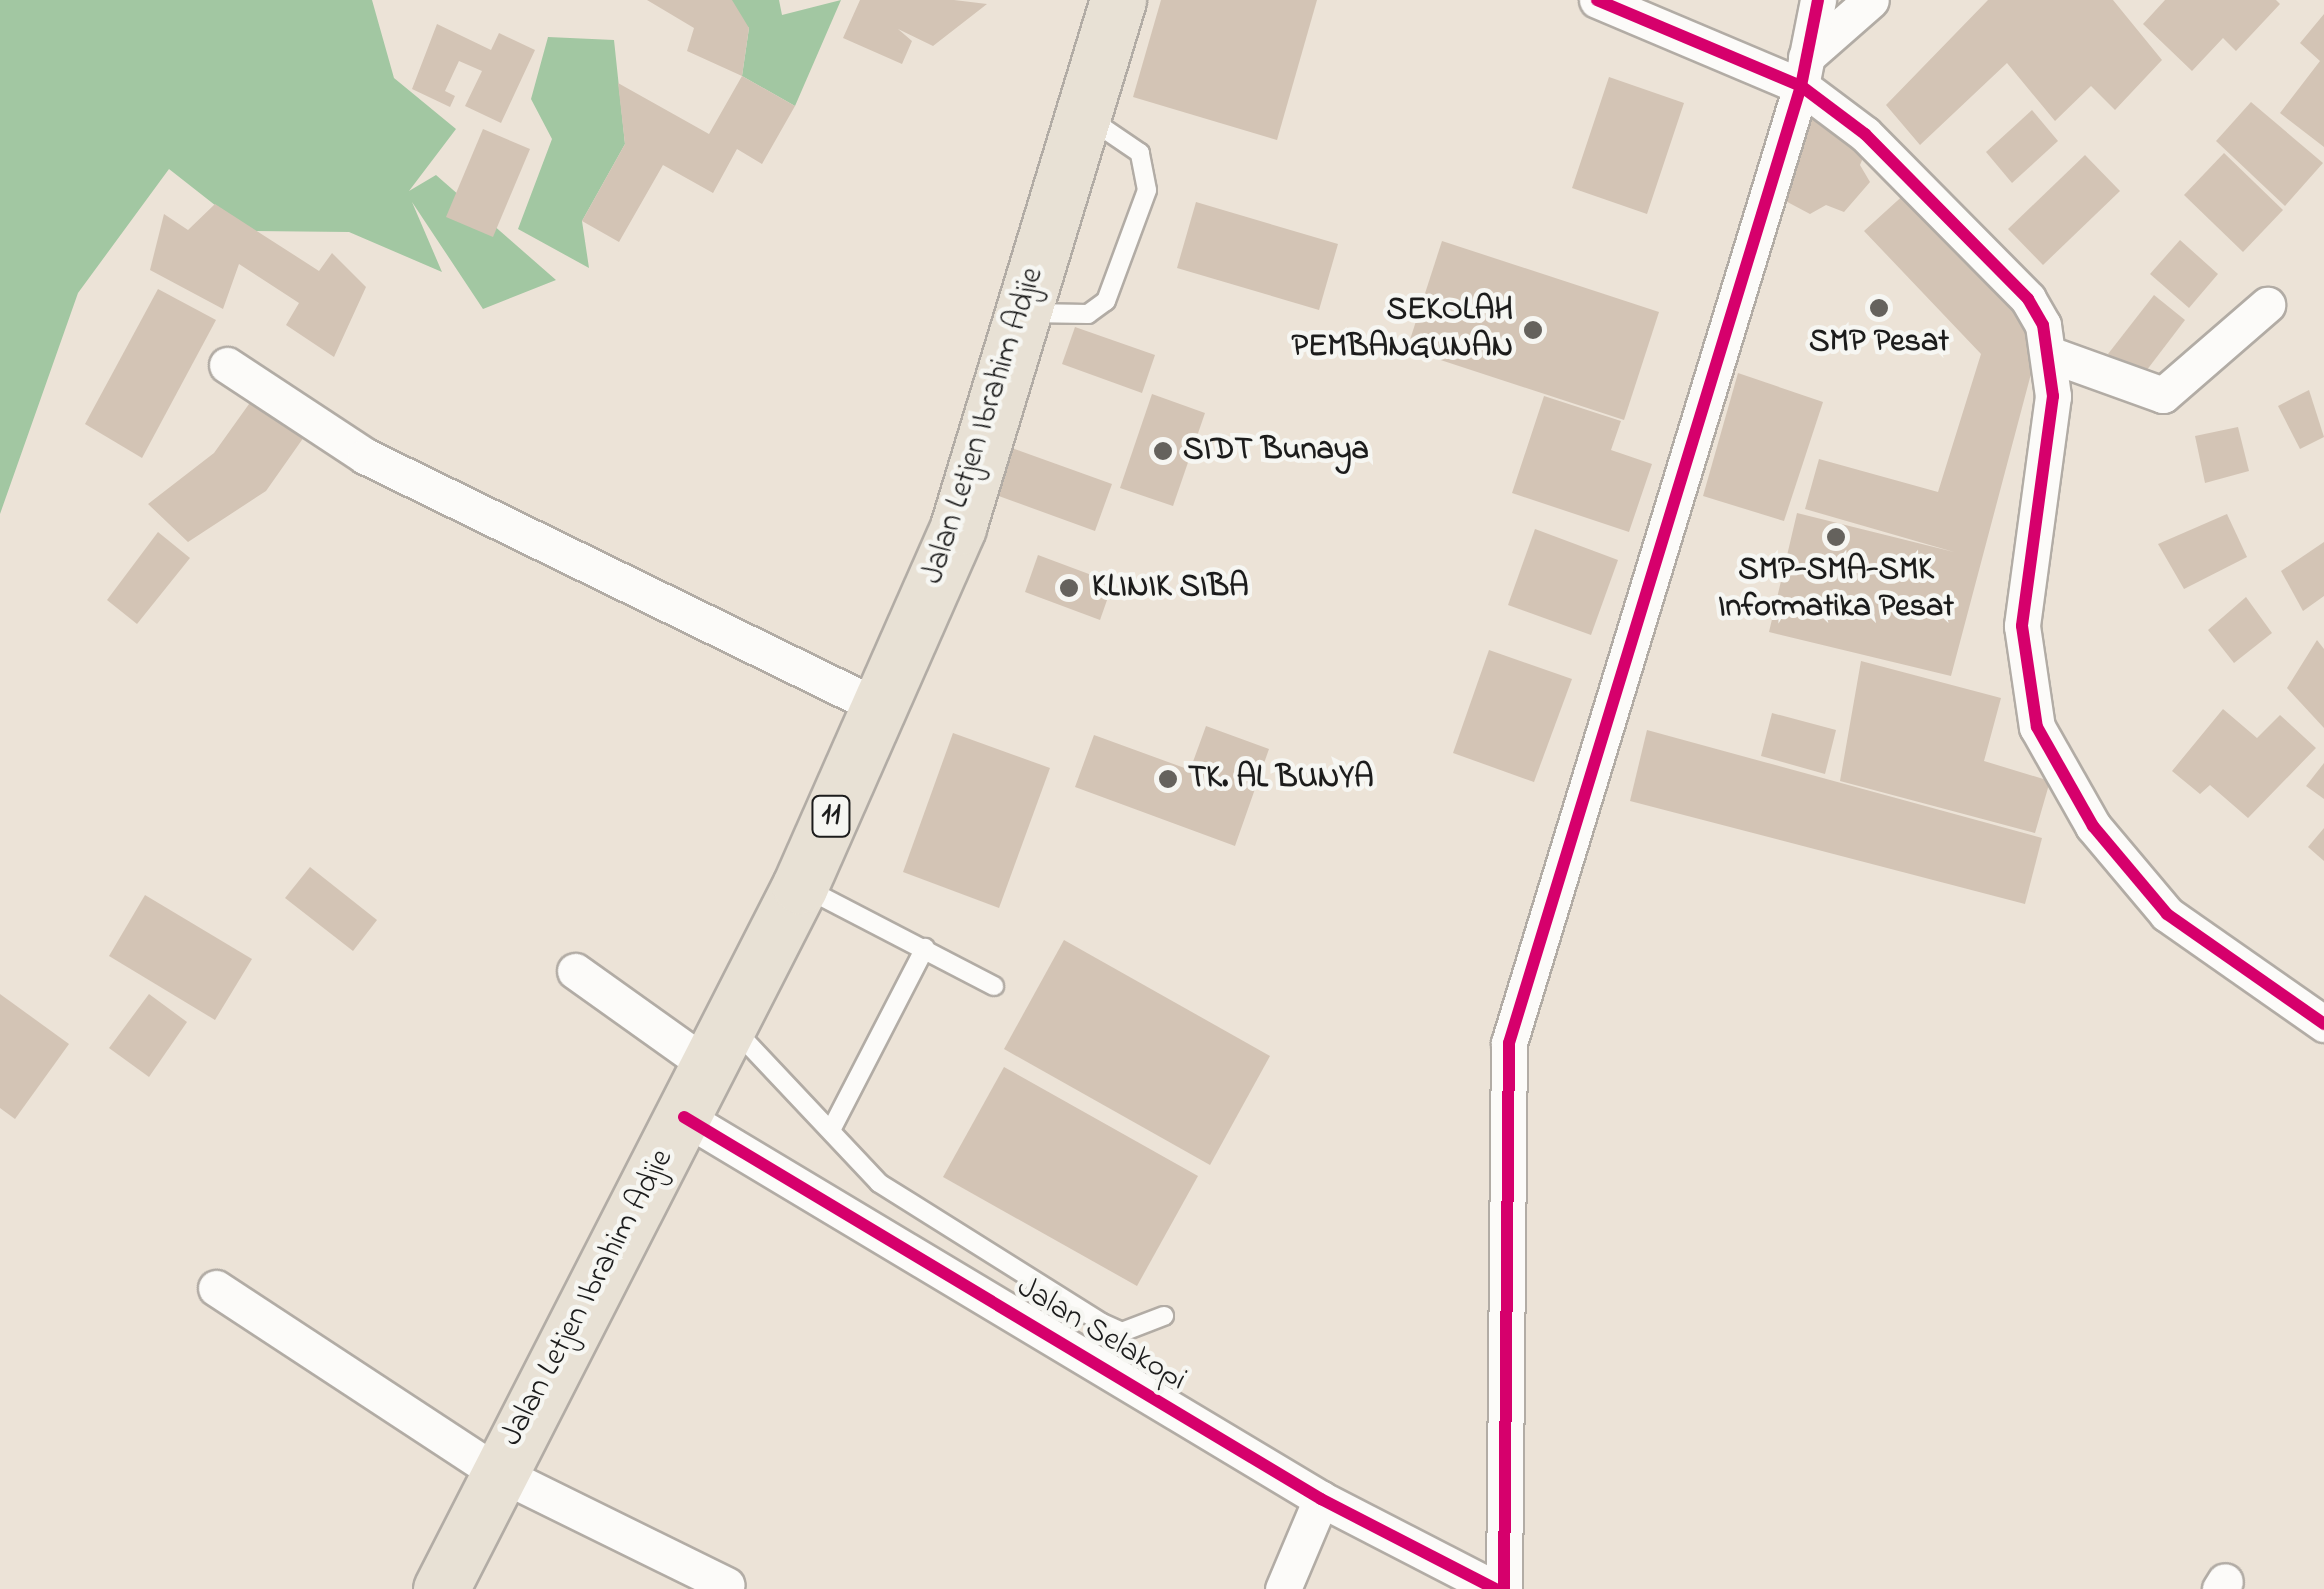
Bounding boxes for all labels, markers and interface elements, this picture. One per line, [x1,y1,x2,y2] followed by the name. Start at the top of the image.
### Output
[915,263,1053,589] street label: Jalan Letjen Ibrahim Adjie
[1292,293,1513,368] place label: SEKOLAH PEMBANGUNAN
[1868,297,1890,319] marker: SMP Pesat
[1522,319,1544,341] marker: SEKOLAH PEMBANGUNAN
[1809,324,1949,362] place label: SMP Pesat
[1183,432,1369,470] place label: SIDT Bunaya
[1152,440,1174,462] marker: SIDT Bunaya
[1825,526,1847,548] marker: SMP-SMA-SMK Informatika Pesat
[1718,553,1954,628] place label: SMP-SMA-SMK Informatika Pesat
[1092,569,1249,607] place label: KLINIK SIBA
[1056,575,1082,601] marker: KLINIK SIBA
[1188,760,1374,798] place label: TK. AL BUNYA
[1157,768,1179,790] marker: TK. AL BUNYA
[811,791,851,841] road number: 11
[493,1143,683,1453] street label: Jalan Letjen Ibrahim Adjie
[1009,1269,1193,1401] street label: Jalan Selakopi

